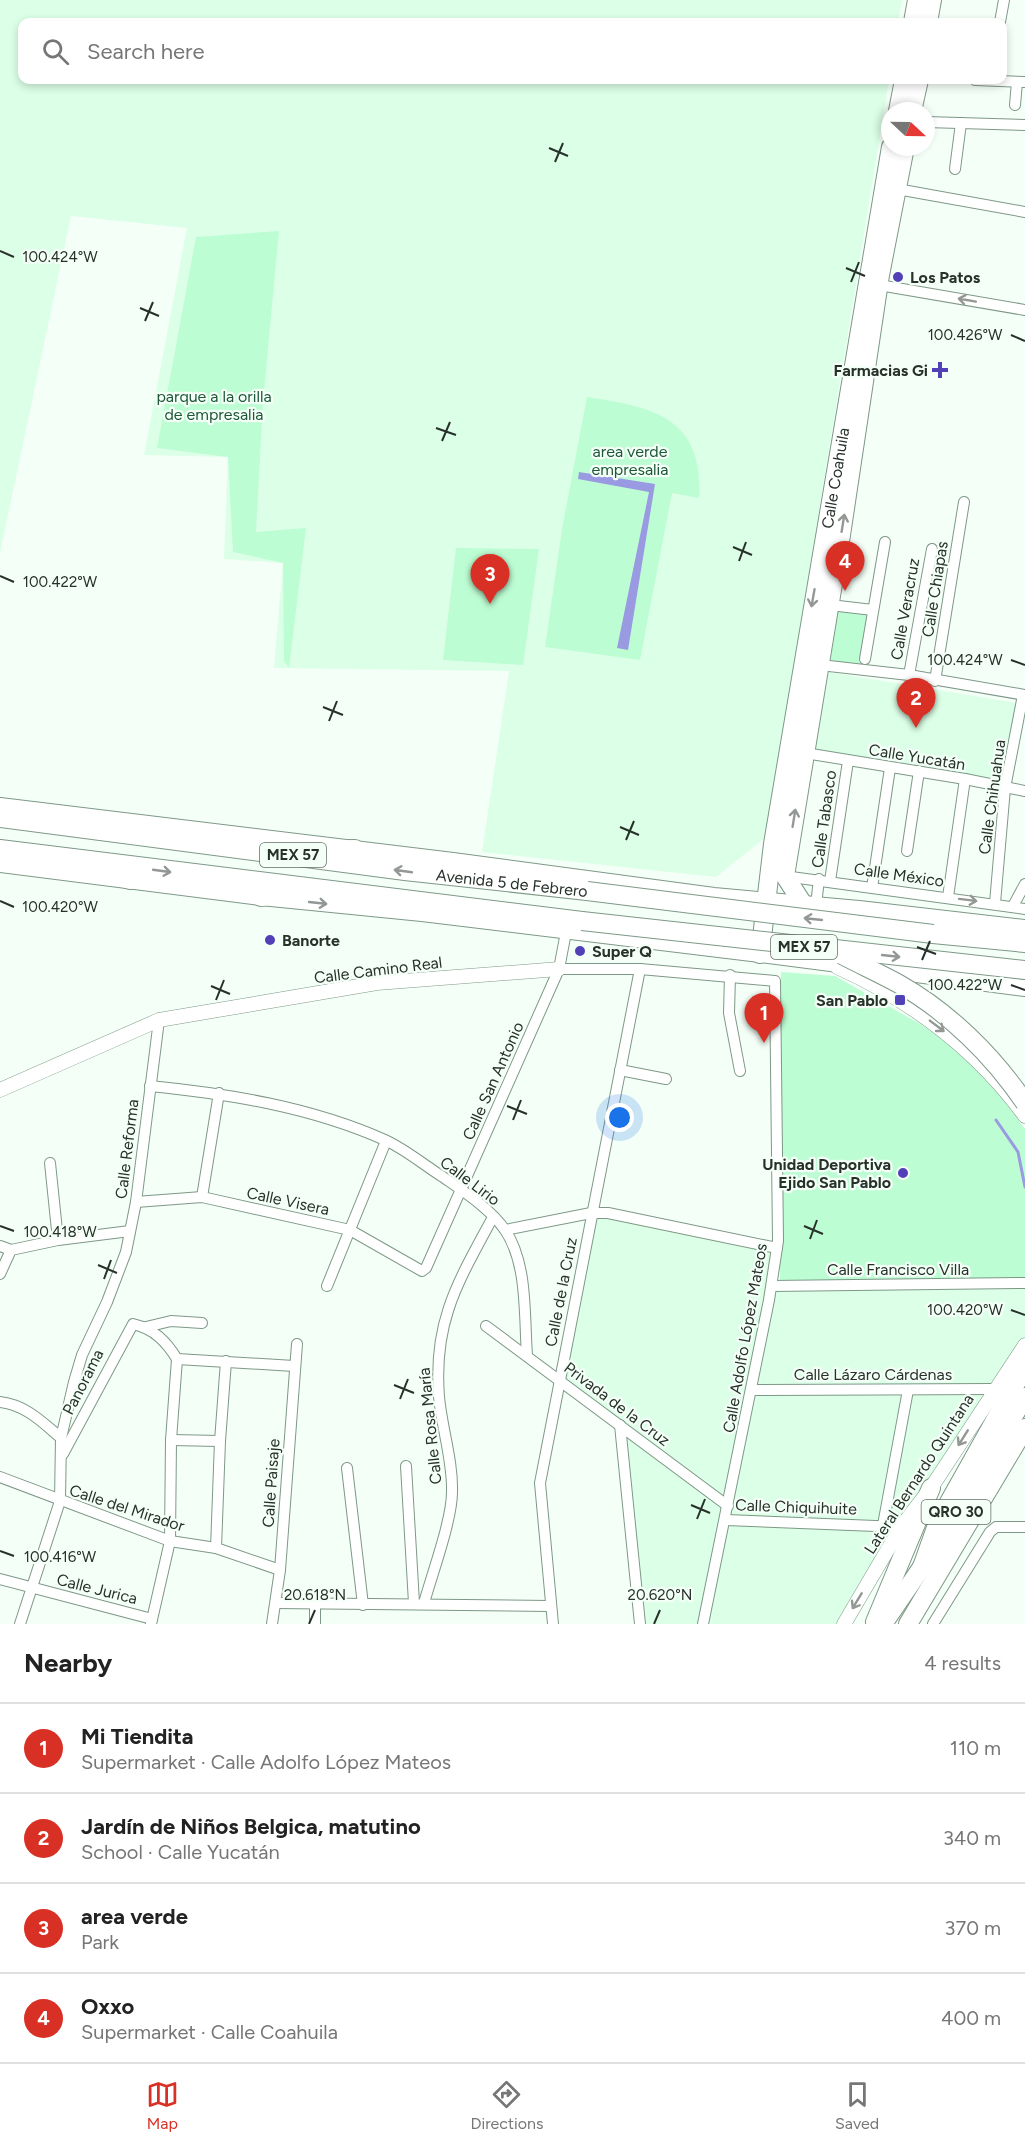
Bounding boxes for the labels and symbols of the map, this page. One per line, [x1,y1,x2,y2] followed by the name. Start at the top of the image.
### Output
[881,102,935,156] north arrow
[22,248,98,266] text: 100.424°W
[910,268,981,287] place label: Los Patos
[891,270,905,284] marker: Los Patos
[958,294,978,305] one-way arrow
[928,326,1003,344] text: 100.426°W
[833,361,928,380] place label: Farmacias Gi
[933,363,947,377] marker: Farmacias Gi
[156,387,272,424] park label: parque a la orilla de empresalia
[817,426,853,530] street label: Calle Coahuila
[592,442,668,479] park label: area verde empresalia
[838,513,849,533] one-way arrow
[918,540,952,638] street label: Calle Chiapas
[826,542,864,591] pin: 4
[470,554,510,604] pin: 3
[887,556,923,661] street label: Calle Veracruz
[23,573,98,591] text: 100.422°W
[807,587,818,607] one-way arrow
[927,651,1003,669] text: 100.424°W
[896,678,936,728] pin: 2
[975,738,1009,856] street label: Calle Chihuahua
[867,740,967,774] street label: Calle Yucatán
[808,769,840,869] street label: Calle Tabasco
[789,809,800,829] one-way arrow
[260,843,326,867] road number: MEX 57
[853,859,945,891] street label: Calle México
[152,865,171,876] one-way arrow
[394,865,414,876] one-way arrow
[435,865,589,901] street label: Avenida 5 de Febrero
[958,894,978,905] one-way arrow
[22,898,98,916] text: 100.420°W
[308,898,328,909] one-way arrow
[803,914,823,925] one-way arrow
[282,931,340,950] place label: Banorte
[263,933,277,947] marker: Banorte
[771,935,837,959] road number: MEX 57
[592,942,652,961] place label: Super Q
[573,944,587,958] marker: Super Q
[880,951,900,962] one-way arrow
[313,953,443,987] street label: Calle Camino Real
[928,976,1003,994] text: 100.422°W
[816,991,888,1010] place label: San Pablo
[893,993,907,1007] marker: San Pablo
[744,994,783,1043] pin: 1
[458,1019,528,1143] street label: Calle San Antonio
[928,1019,944,1032] one-way arrow
[111,1098,143,1200] street label: Calle Reforma
[605,1103,634,1132] your location
[436,1152,504,1210] street label: Calle Lirio
[762,1155,891,1192] place label: Unidad Deportiva Ejido San Pablo
[896,1166,910,1180] marker: Unidad Deportiva Ejido San Pablo
[245,1183,331,1219] street label: Calle Visera
[23,1223,97,1241] text: 100.418°W
[541,1236,581,1348] street label: Calle de la Cruz
[719,1242,771,1434] street label: Calle Adolfo López Mateos
[827,1260,969,1279] street label: Calle Francisco Villa
[927,1301,1003,1319] text: 100.420°W
[58,1346,108,1418] street label: Panorama
[560,1358,674,1450] street label: Privada de la Cruz
[794,1365,952,1384] street label: Calle Lázaro Cárdenas
[414,1367,446,1485] street label: Calle Rosa María
[860,1391,978,1557] street label: Lateral Bernardo Quintana
[957,1429,969,1446] one-way arrow
[258,1438,284,1528] street label: Calle Paisaje
[67,1480,188,1536] street label: Calle del Mirador
[735,1495,857,1519] street label: Calle Chiquihuite
[922,1500,990,1524] road number: QRO 30
[24,1548,97,1566] text: 100.416°W
[55,1570,139,1608] street label: Calle Jurica
[284,1586,346,1604] text: 20.618°N
[628,1586,692,1604] text: 20.620°N
[851,1592,863,1609] one-way arrow

